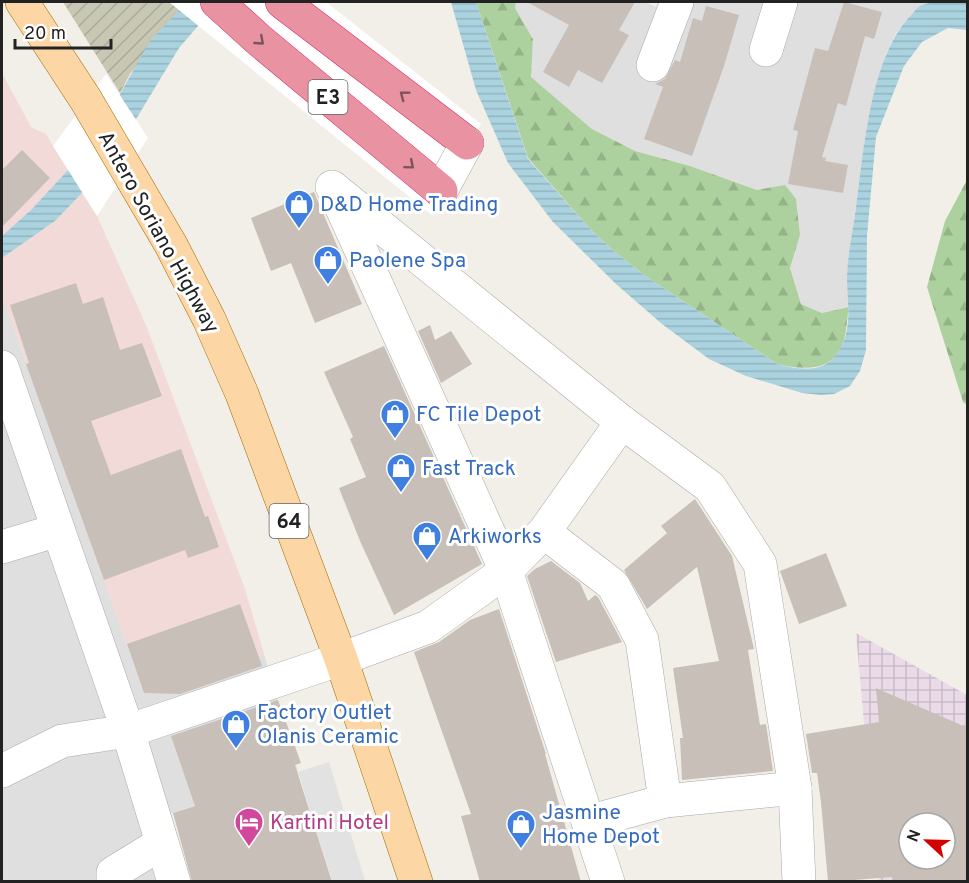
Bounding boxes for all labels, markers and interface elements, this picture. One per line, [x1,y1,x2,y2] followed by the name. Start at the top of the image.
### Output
[15,12,111,50] scale bar
[24,23,66,46] text: 20 m
[253,33,264,44] one-way arrow
[308,80,348,114] road number: E3
[399,91,410,102] one-way arrow
[91,127,225,339] street label: Antero Soriano Highway
[403,158,414,169] one-way arrow
[283,188,315,230] shop icon: D&D Home Trading
[320,192,498,219] place label: D&D Home Trading
[312,244,344,286] shop icon: Paolene Spa
[349,248,466,275] place label: Paolene Spa
[379,398,411,440] shop icon: FC Tile Depot
[416,402,541,429] place label: FC Tile Depot
[385,452,417,494] shop icon: Fast Track
[422,456,516,483] place label: Fast Track
[270,504,308,538] road number: 64
[411,520,443,562] shop icon: Arkiworks
[448,524,542,551] place label: Arkiworks
[257,700,399,751] place label: Factory Outlet Olanis Ceramic
[220,708,252,750] shop icon: Factory Outlet Olanis Ceramic
[542,800,660,851] place label: Jasmine Home Depot
[233,806,265,848] hotel icon: Kartini Hotel
[505,808,537,850] shop icon: Jasmine Home Depot
[270,810,389,837] place label: Kartini Hotel
[897,811,957,871] north arrow
[904,827,926,845] text: N

